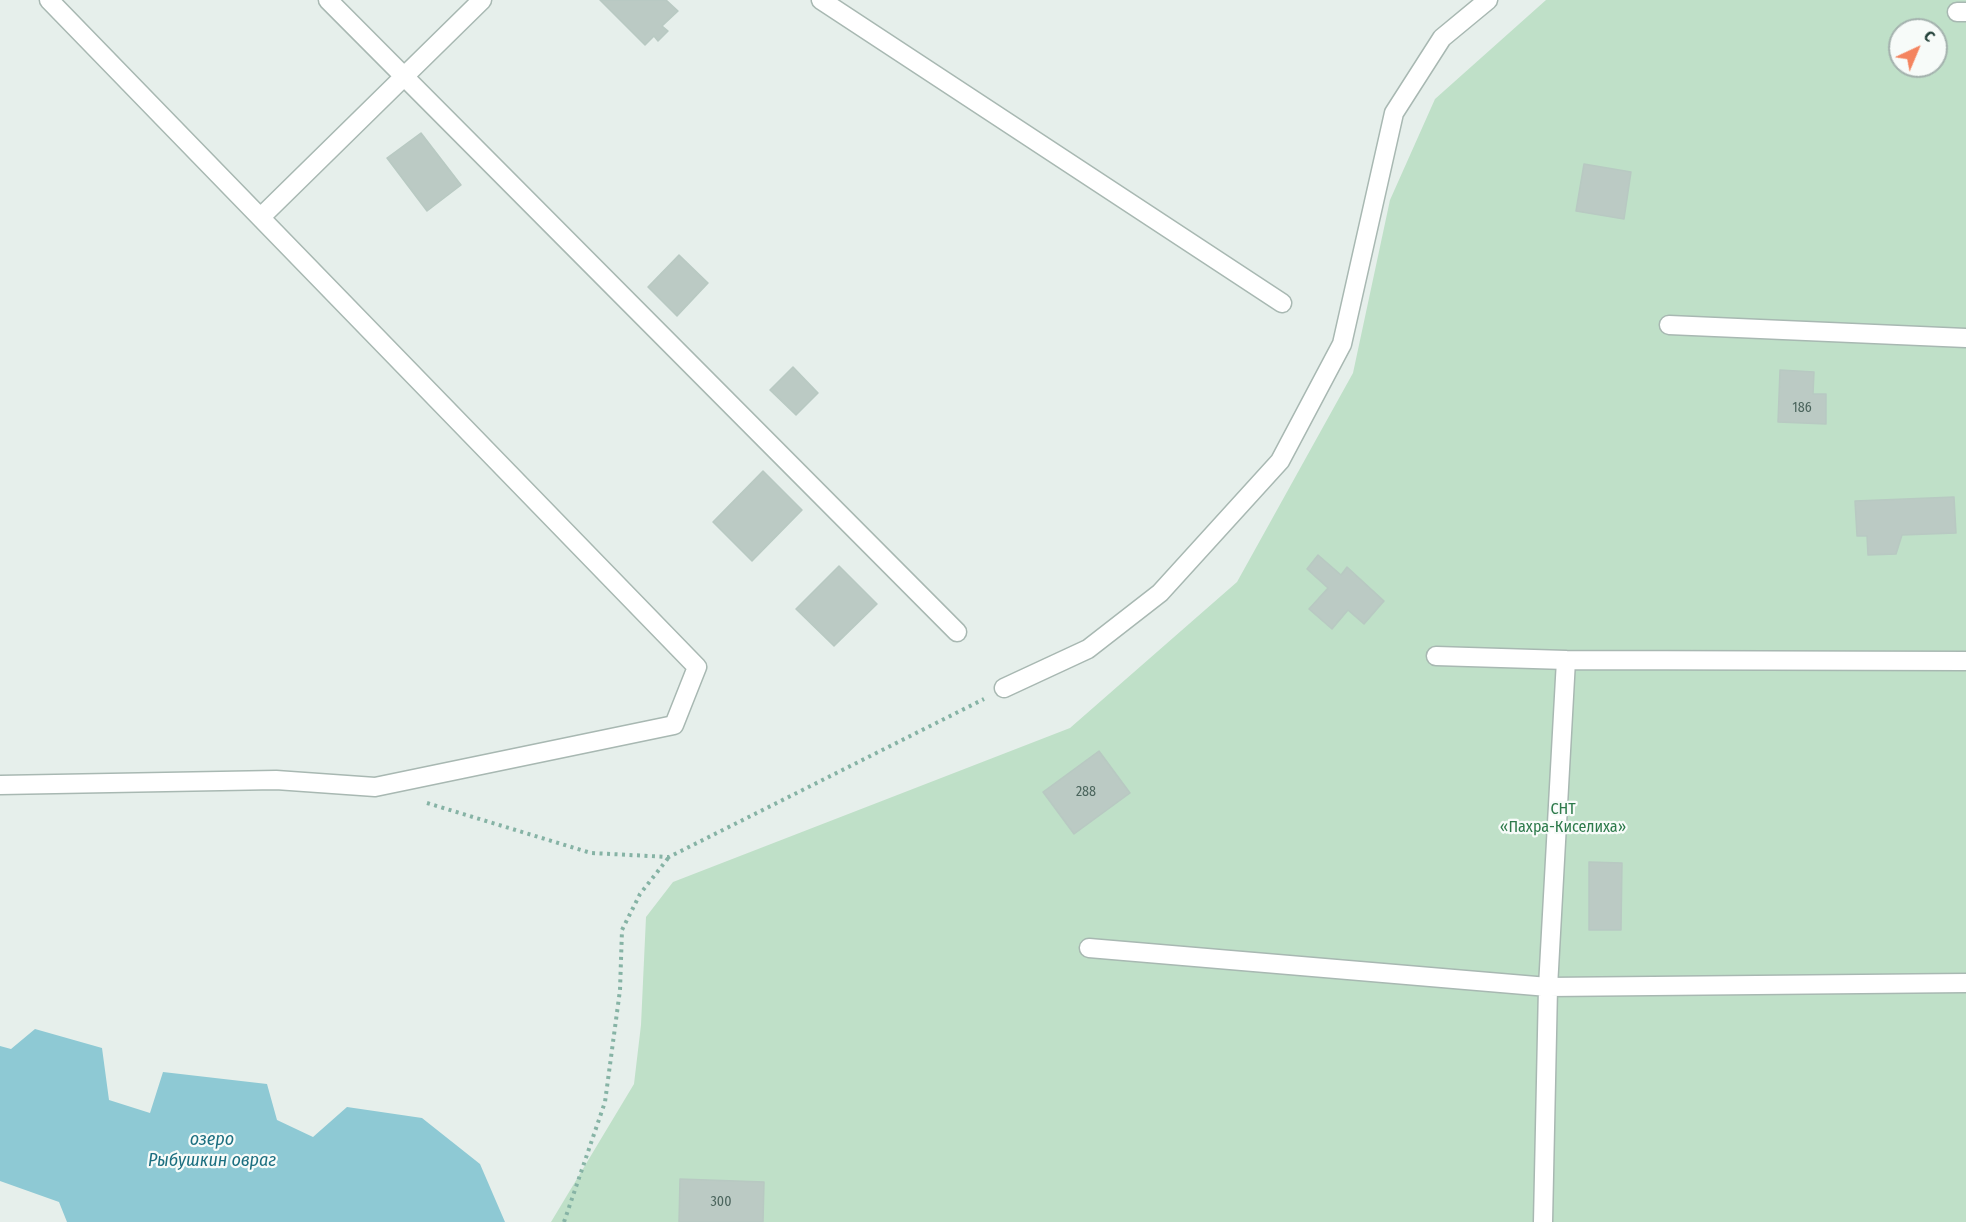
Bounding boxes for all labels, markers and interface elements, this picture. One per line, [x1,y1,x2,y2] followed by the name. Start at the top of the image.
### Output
[1888,18,1948,78] north arrow
[1920,26,1939,46] text: С
[1792,400,1812,416] house number: 186
[1076,784,1096,800] house number: 288
[1500,800,1626,838] park label: СНТ «Пахра-Киселиха»
[148,1129,276,1172] water label: озеро Рыбушкин овраг
[711,1194,731,1210] house number: 300

